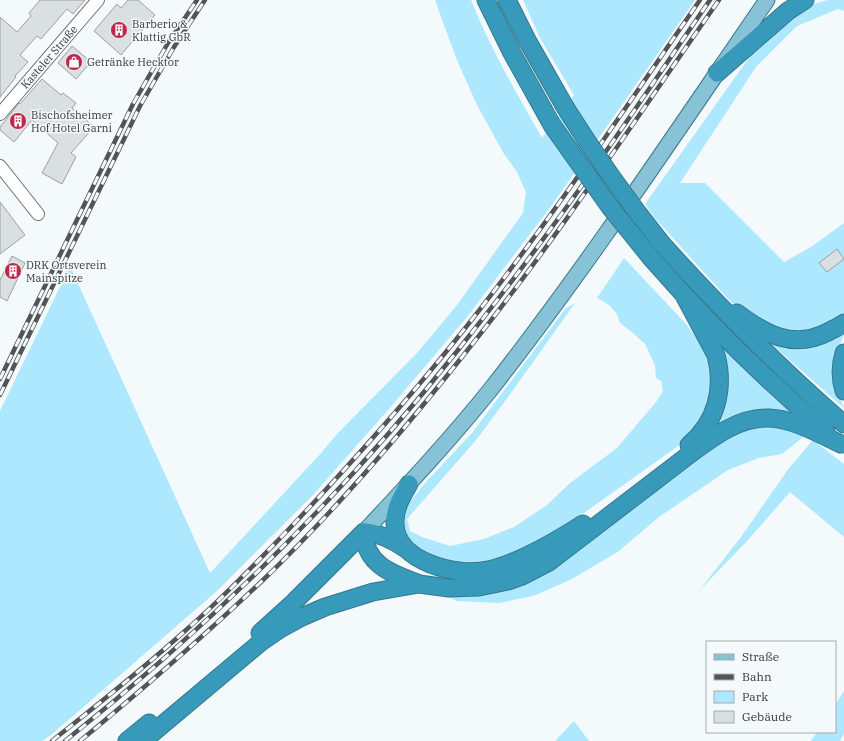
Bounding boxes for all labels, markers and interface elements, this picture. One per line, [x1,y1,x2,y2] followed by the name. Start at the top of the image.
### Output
[132,17,191,44] place label: Barberio & Klattig GbR
[109,20,129,40] building icon: Barberio & Klattig GbR
[18,22,80,92] street label: Kasteler Straße
[64,52,84,72] shop icon: Getränke Hecktor
[87,55,179,69] place label: Getränke Hecktor
[31,108,113,135] place label: Bischofsheimer Hof Hotel Garni
[8,111,28,131] building icon: Bischofsheimer Hof Hotel Garni
[26,258,106,285] place label: DRK Ortsverein Mainspitze
[3,261,23,281] building icon: DRK Ortsverein Mainspitze
[706,641,836,733] legend
[742,649,779,664] text: Straße
[742,669,772,684] text: Bahn
[742,689,768,704] text: Park
[742,709,792,724] text: Gebäude

